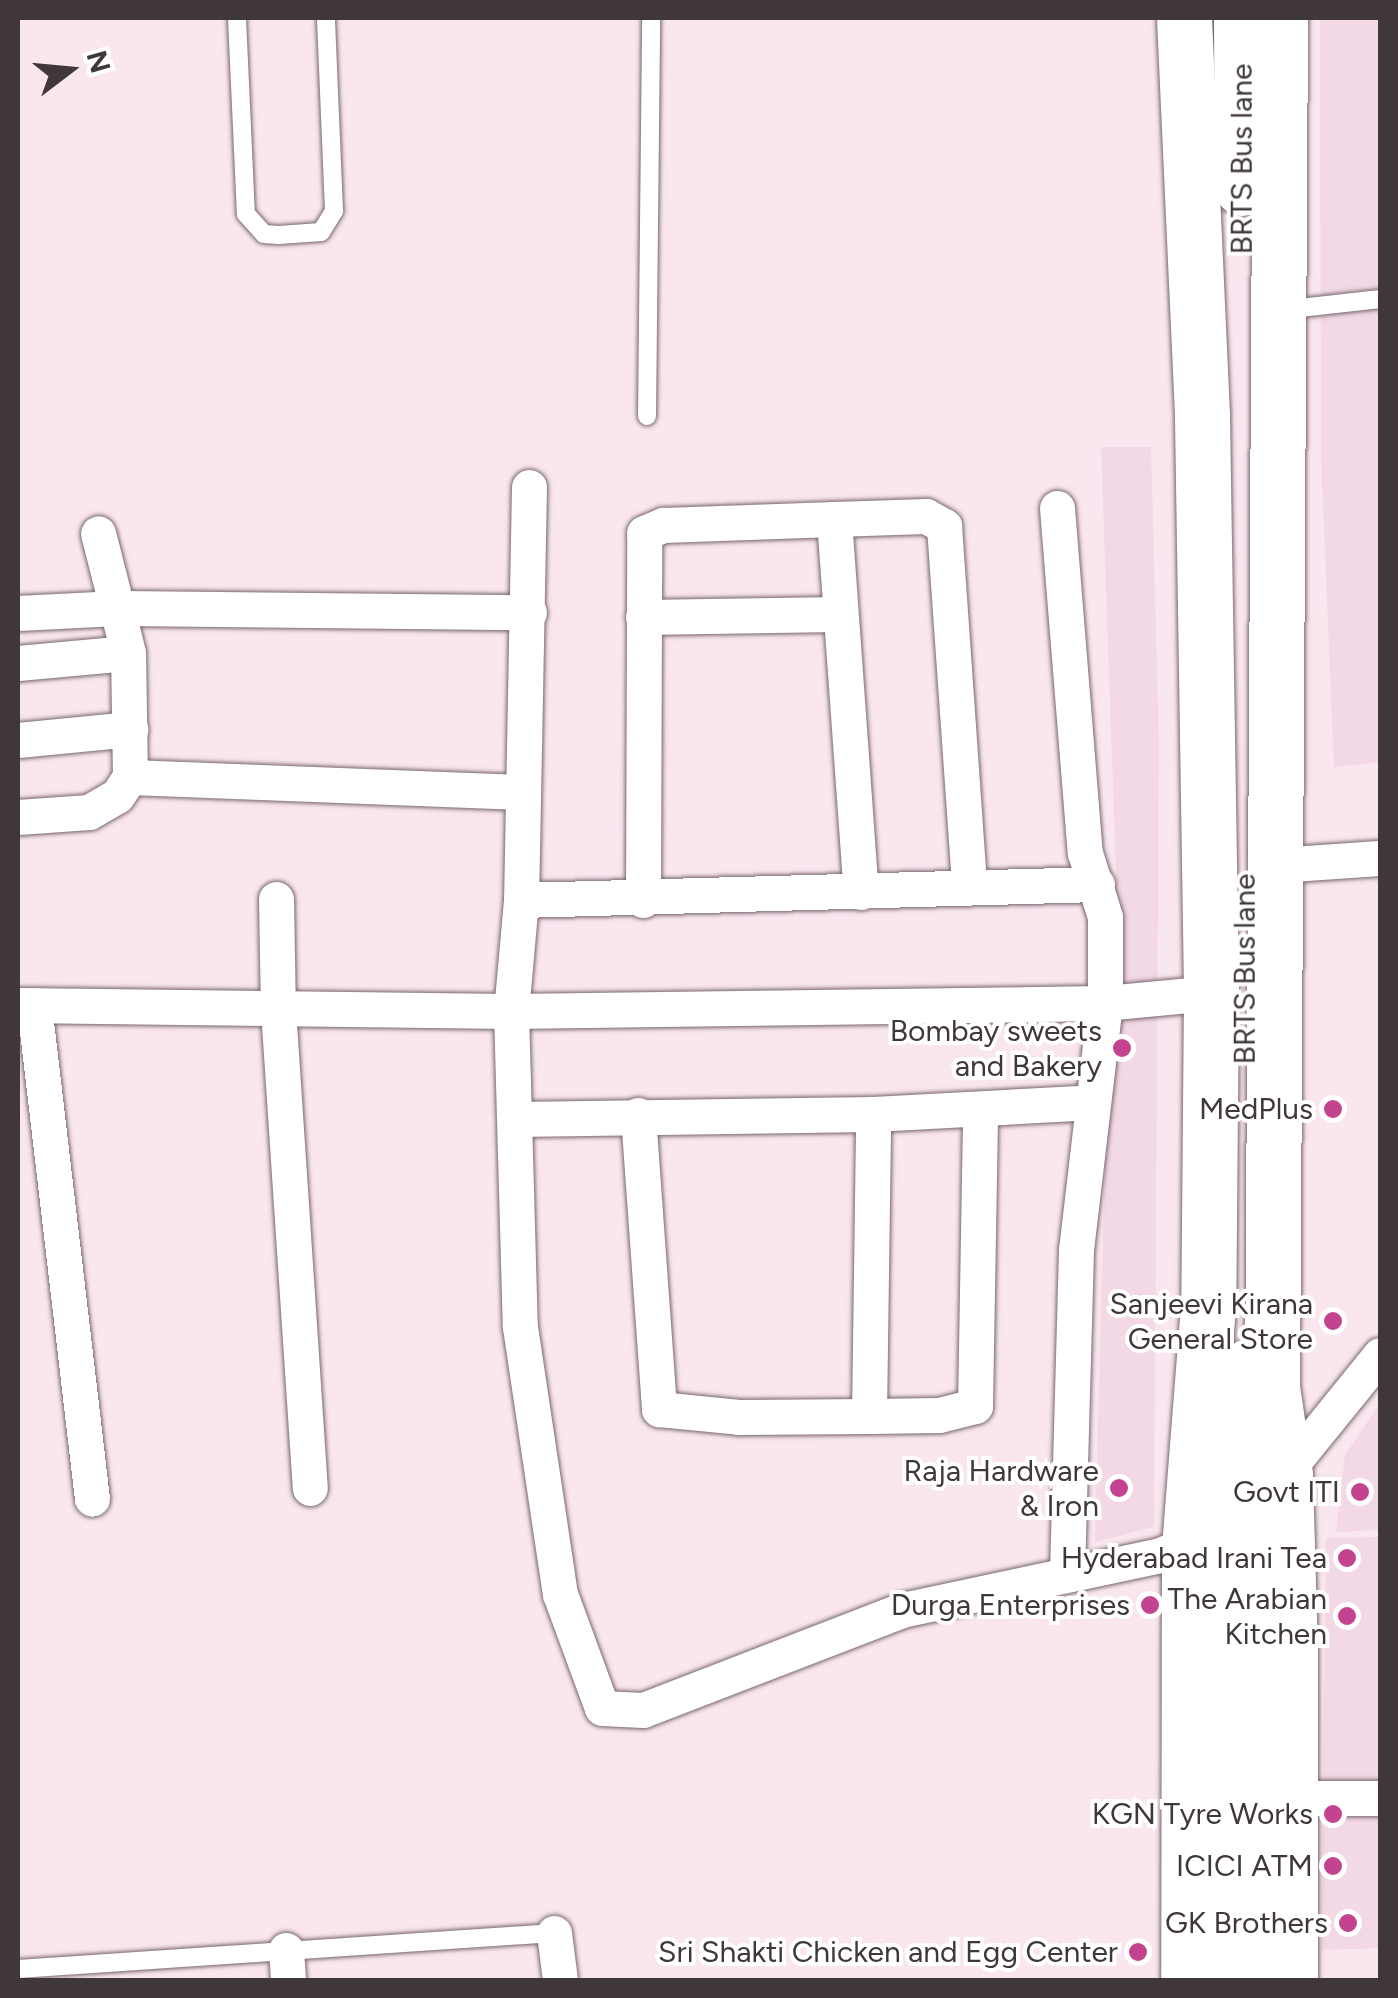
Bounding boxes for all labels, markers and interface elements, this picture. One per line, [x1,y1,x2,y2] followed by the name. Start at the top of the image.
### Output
[20,20,120,120] north arrow
[80,47,118,77] text: N
[1224,64,1260,254] street label: BRTS Bus lane
[1227,874,1263,1064] street label: BRTS Bus lane
[890,1013,1102,1084] place label: Bombay sweets and Bakery
[1111,1037,1133,1059] marker: Bombay sweets and Bakery
[1199,1091,1313,1127] place label: MedPlus
[1322,1098,1344,1120] marker: MedPlus
[1109,1286,1313,1356] place label: Sanjeevi Kirana General Store
[1322,1310,1344,1332] marker: Sanjeevi Kirana General Store
[904,1453,1099,1524] place label: Raja Hardware & Iron
[1233,1474,1340,1510] place label: Govt ITI
[1108,1477,1130,1499] marker: Raja Hardware & Iron
[1349,1481,1371,1503] marker: Govt ITI
[1061,1540,1327,1576] place label: Hyderabad Irani Tea
[1336,1547,1358,1569] marker: Hyderabad Irani Tea
[1168,1581,1327,1652] place label: The Arabian Kitchen
[891,1587,1130,1623] place label: Durga Enterprises
[1139,1594,1161,1616] marker: Durga Enterprises
[1336,1605,1358,1627] marker: The Arabian Kitchen
[1092,1796,1313,1832] place label: KGN Tyre Works
[1322,1803,1344,1825] marker: KGN Tyre Works
[1176,1848,1313,1884] place label: ICICI ATM
[1322,1855,1344,1877] marker: ICICI ATM
[1165,1905,1328,1941] place label: GK Brothers
[1337,1912,1359,1934] marker: GK Brothers
[658,1934,1118,1970] place label: Sri Shakti Chicken and Egg Center
[1127,1941,1149,1963] marker: Sri Shakti Chicken and Egg Center

